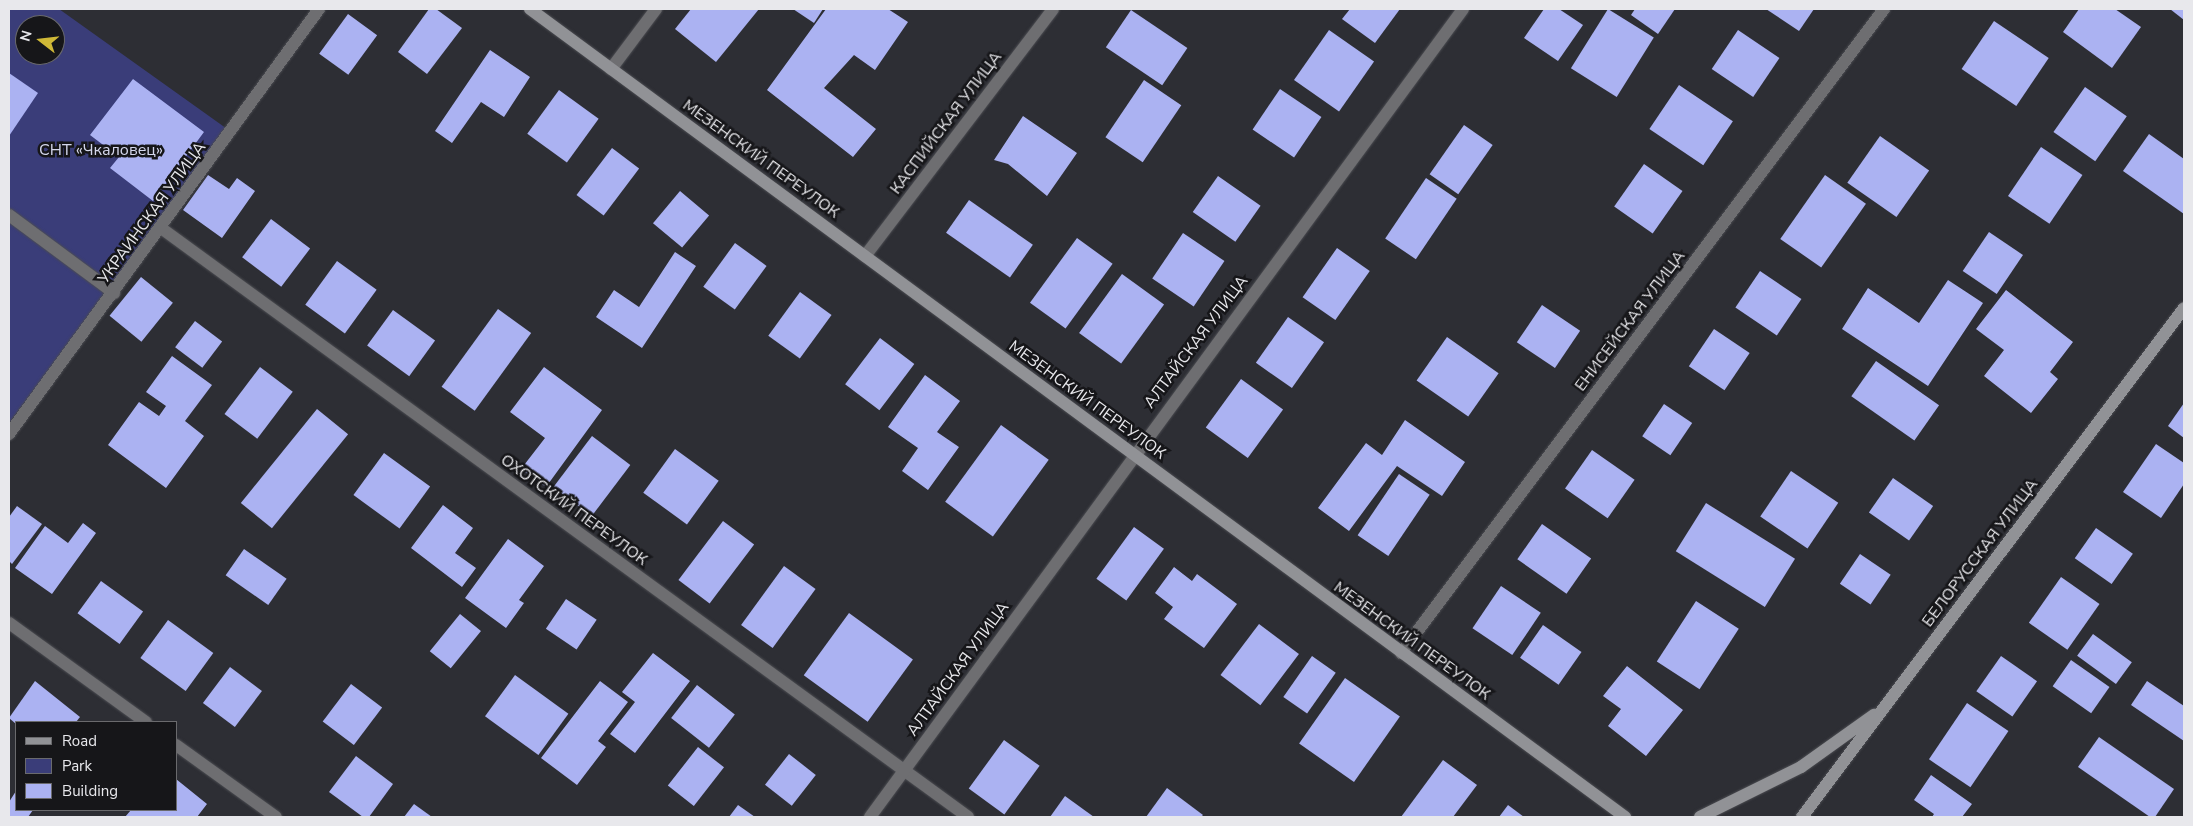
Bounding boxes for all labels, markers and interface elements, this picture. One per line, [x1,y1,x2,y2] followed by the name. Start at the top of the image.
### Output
[15,15,65,65] north arrow
[15,28,37,44] text: N
[886,48,1006,198] street label: КАСПИЙСКАЯ УЛИЦА
[679,96,843,222] street label: МЕЗЕНСКИЙ ПЕРЕУЛОК
[94,138,210,288] street label: УКРАИНСКАЯ УЛИЦА
[39,140,163,160] park label: СНТ «Чкаловец»
[1571,247,1689,395] street label: ЕНИСЕЙСКАЯ УЛИЦА
[1140,272,1252,412] street label: АЛТАЙСКАЯ УЛИЦА
[1005,337,1169,463] street label: МЕЗЕНСКИЙ ПЕРЕУЛОК
[497,450,651,570] street label: ОХОТСКИЙ ПЕРЕУЛОК
[1918,475,2042,631] street label: БЕЛОРУССКАЯ УЛИЦА
[1330,578,1494,704] street label: МЕЗЕНСКИЙ ПЕРЕУЛОК
[903,598,1013,740] street label: АЛТАЙСКАЯ УЛИЦА
[15,721,178,811] legend
[62,731,97,751] text: Road
[62,756,92,776] text: Park
[62,781,118,801] text: Building

